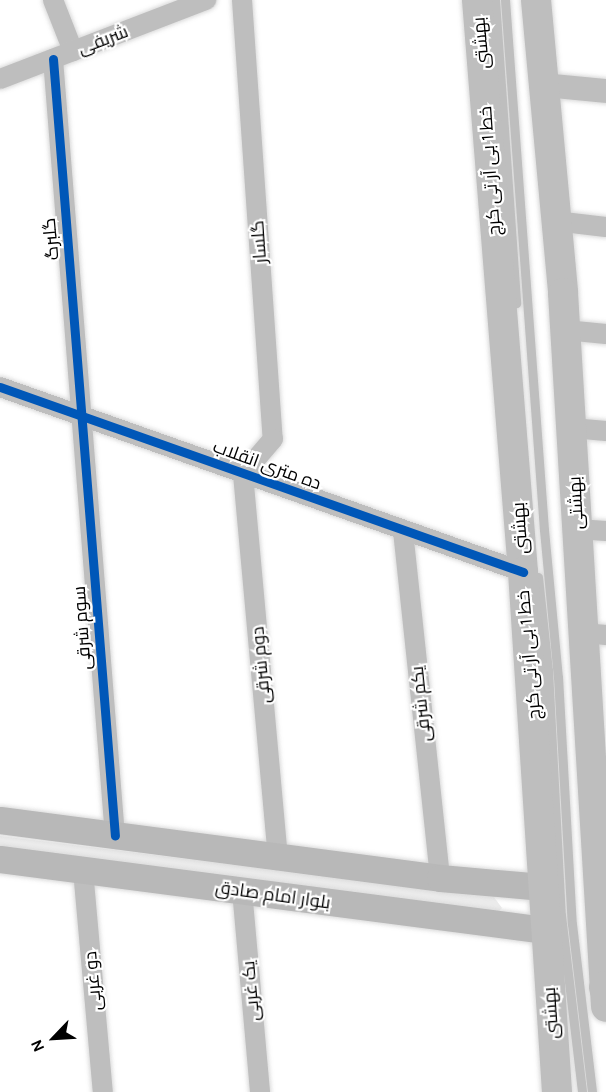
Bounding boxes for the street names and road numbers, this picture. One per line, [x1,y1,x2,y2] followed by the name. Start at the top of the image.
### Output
[468,16,494,70] street label: بهشتى
[75,21,131,59] street label: شریفی
[475,106,505,236] street label: خط 1 بی آر تی کرج
[38,217,64,261] street label: گلبرگ
[247,220,271,264] street label: گلسار
[210,435,324,495] street label: ده متری انقلاب
[564,476,588,530] street label: بهشتی
[507,501,533,555] street label: بهشتى
[68,585,96,671] street label: سوم شرقی
[513,589,545,721] street label: خط 1 بی آر تی کرج
[247,626,275,704] street label: دوم شرقی
[406,665,436,743] street label: یکم شرقی
[214,876,332,914] street label: بلوار امام صادق
[80,950,106,1012] street label: دو غربی
[238,960,264,1022] street label: یک غربی
[538,986,564,1040] street label: بهشتى

